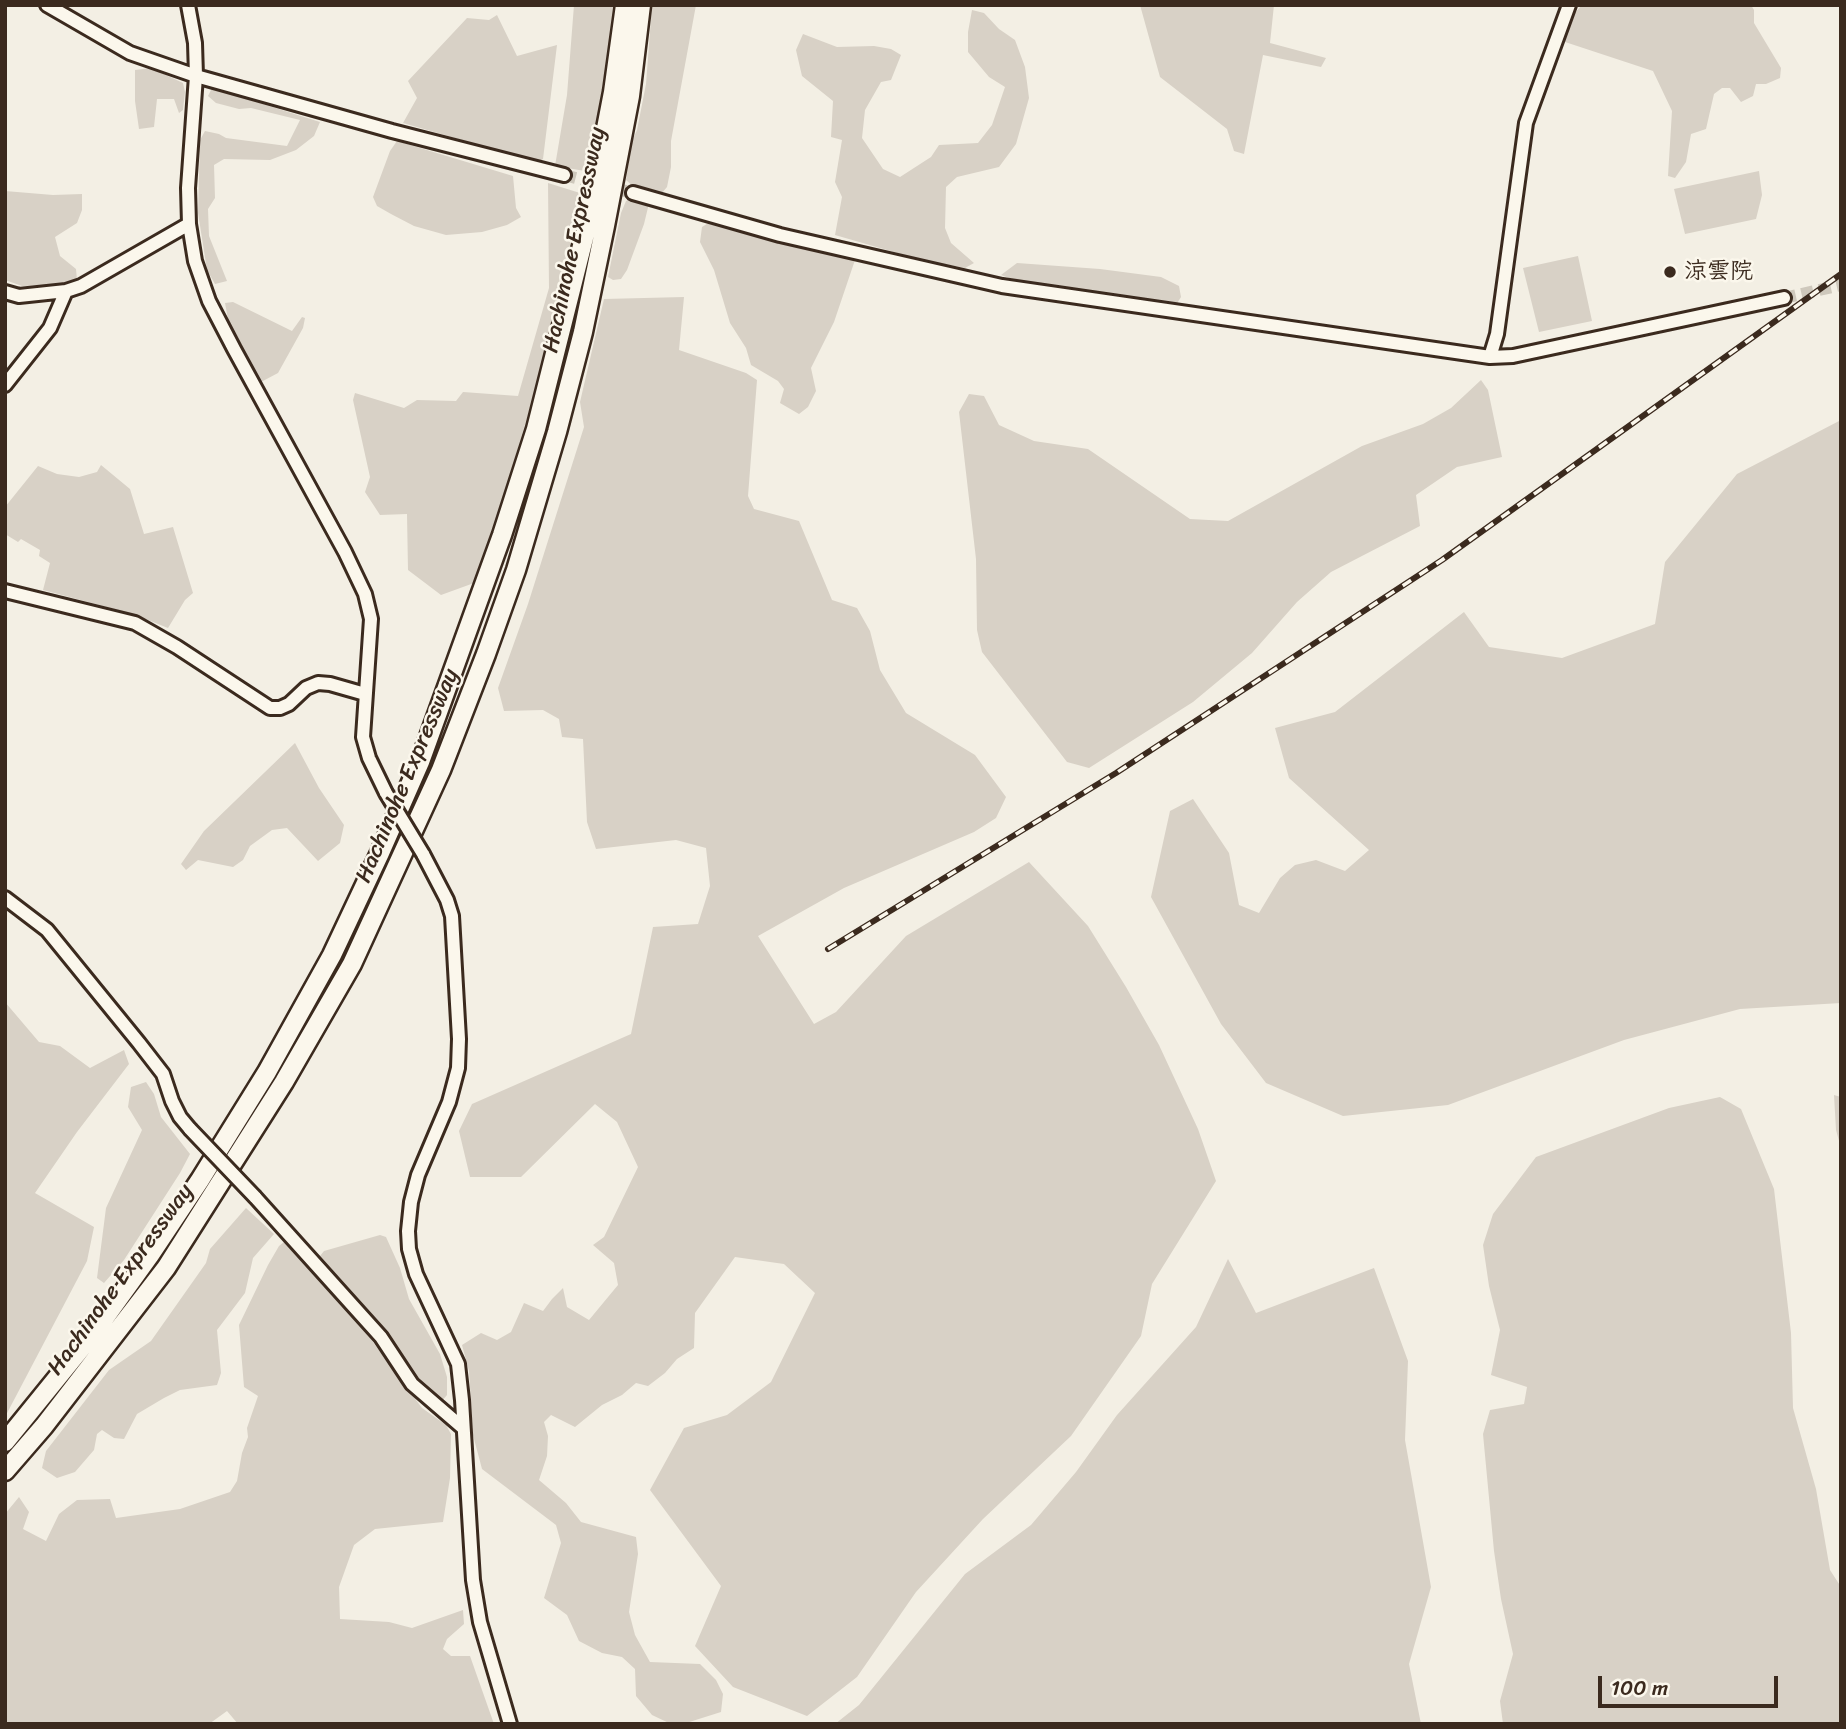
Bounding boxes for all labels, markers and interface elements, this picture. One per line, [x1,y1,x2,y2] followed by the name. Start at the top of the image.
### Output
[538,125,612,355] street label: Hachinohe Expressway
[1684,258,1753,286] place label: 涼雲院
[1662,264,1678,280] marker: 涼雲院
[350,665,466,887] street label: Hachinohe Expressway
[42,1179,200,1381] street label: Hachinohe Expressway
[1601,1662,1781,1706] scale bar
[1611,1669,1668,1707] text: 100 m

